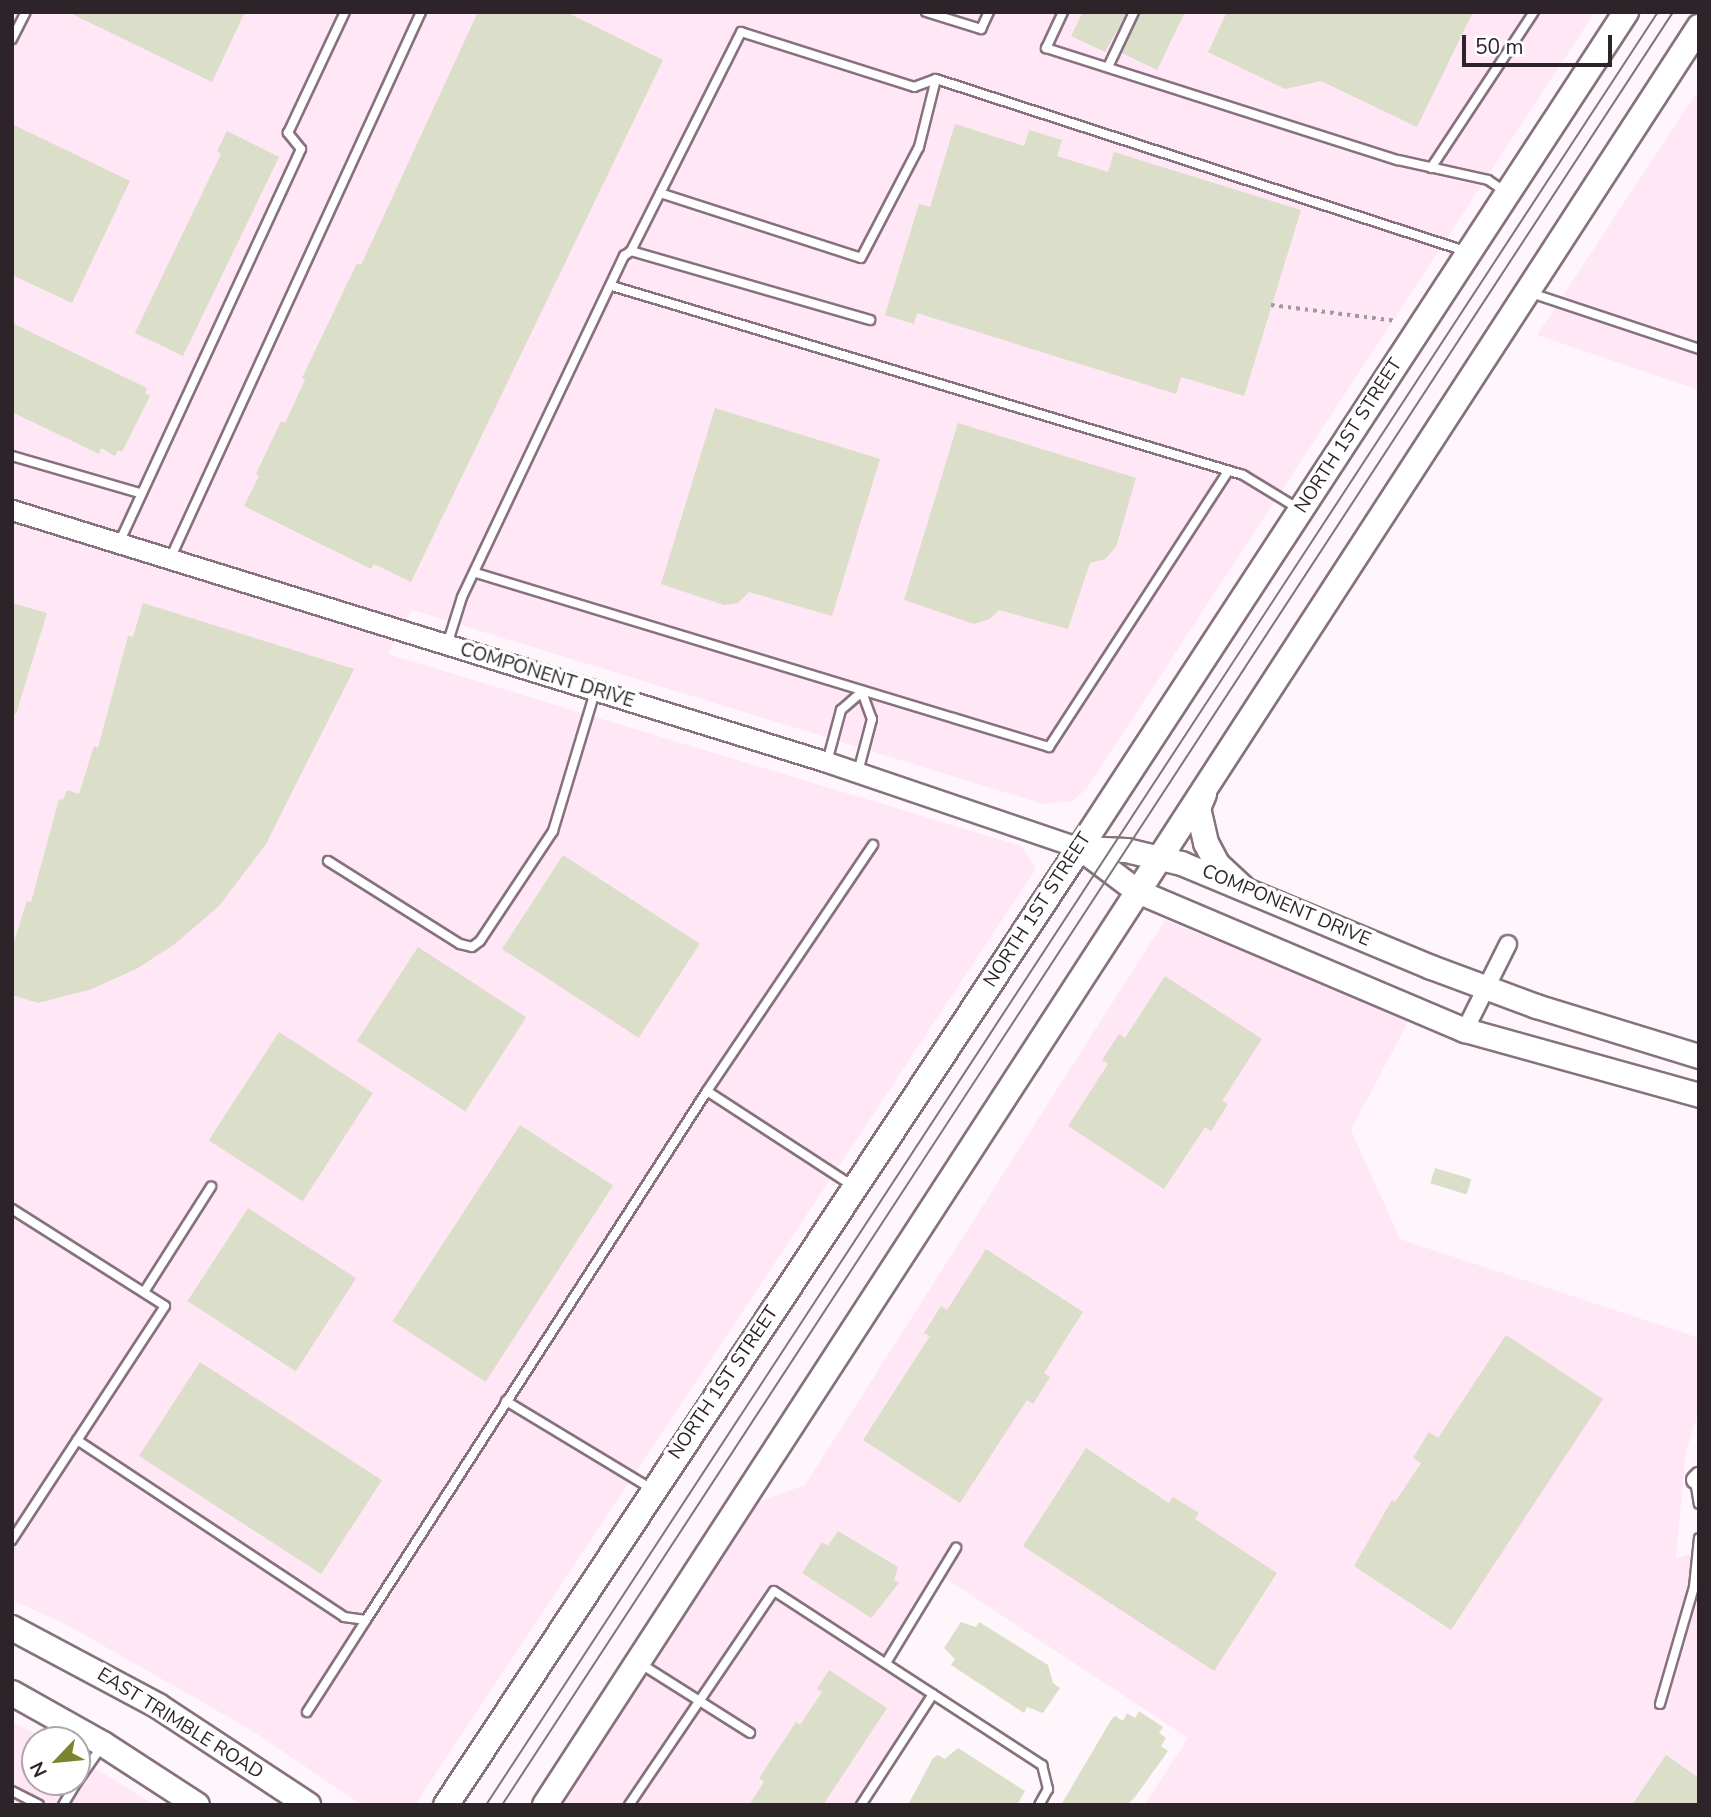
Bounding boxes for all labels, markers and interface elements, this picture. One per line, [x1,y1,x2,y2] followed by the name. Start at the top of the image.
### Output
[1466,21,1616,65] scale bar
[1475,33,1524,61] text: 50 m
[1290,354,1408,518] street label: NORTH 1ST STREET
[457,639,637,713] street label: COMPONENT DRIVE
[979,828,1097,992] street label: NORTH 1ST STREET
[1198,860,1374,952] street label: COMPONENT DRIVE
[664,1302,784,1464] street label: NORTH 1ST STREET
[93,1664,267,1784] street label: EAST TRIMBLE ROAD
[21,1726,91,1796] north arrow
[24,1757,54,1781] text: N

